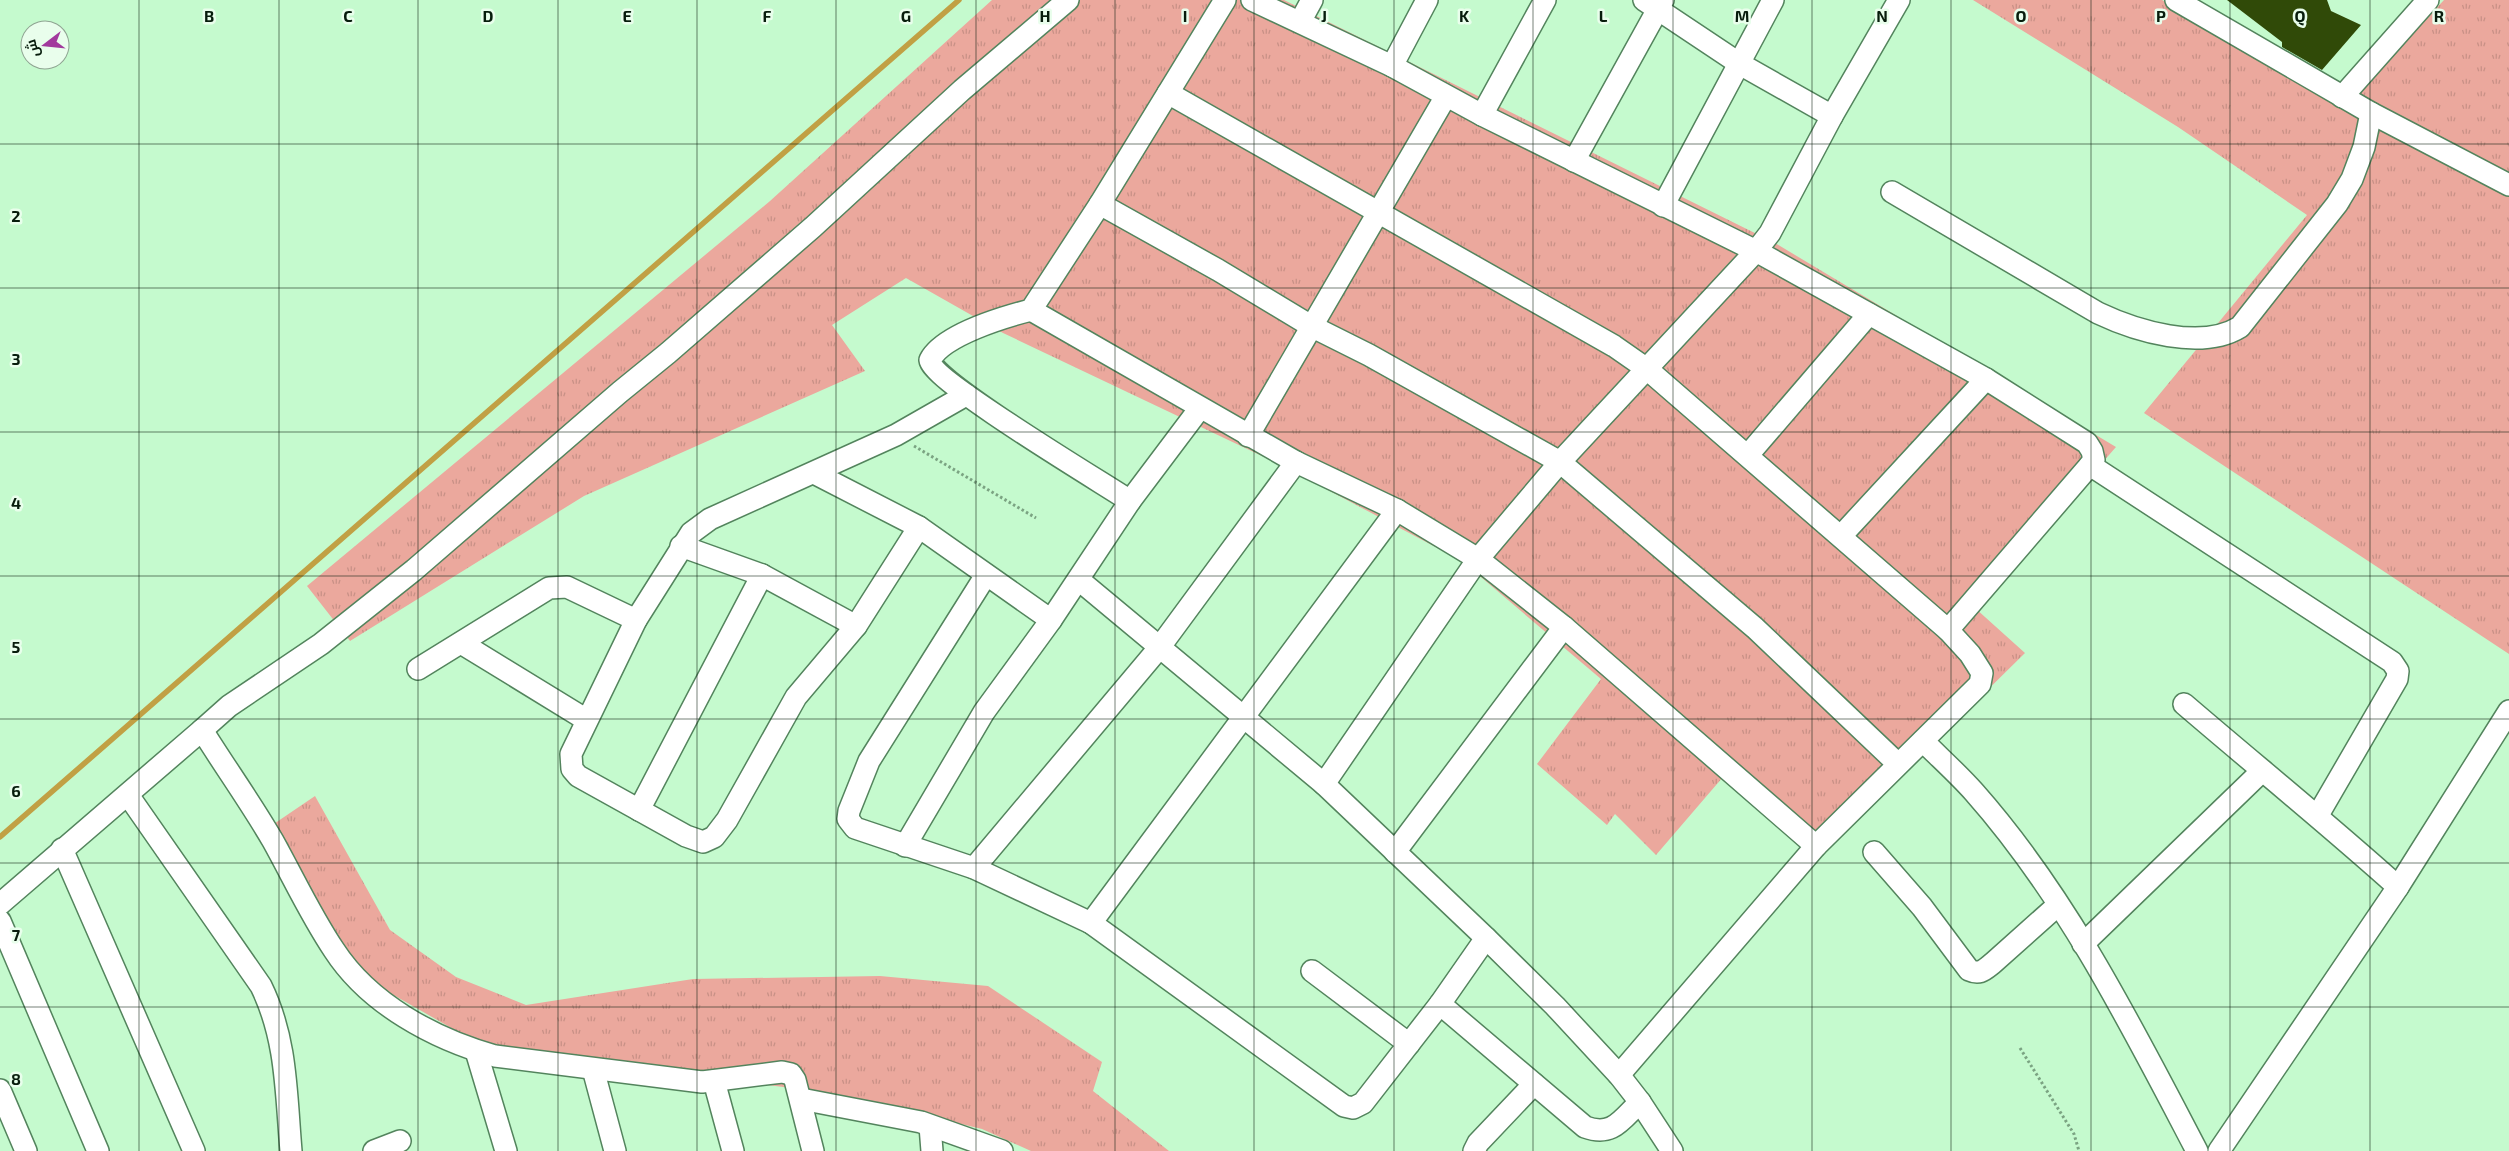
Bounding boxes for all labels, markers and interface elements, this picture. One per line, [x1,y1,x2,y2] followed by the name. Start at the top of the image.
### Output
[204,6,214,25] text: B
[343,6,353,25] text: C
[483,6,494,25] text: D
[622,6,632,25] text: E
[763,6,772,25] text: F
[901,6,911,25] text: G
[1039,6,1051,25] text: H
[1183,6,1187,25] text: I
[1321,6,1327,25] text: J
[1459,6,1470,25] text: K
[1599,6,1608,25] text: L
[1735,6,1749,25] text: M
[1876,6,1888,25] text: N
[2015,6,2027,25] text: O
[2156,6,2166,25] text: P
[2294,6,2306,26] text: Q
[2434,6,2444,25] text: R
[20,20,70,70] north arrow
[21,37,44,60] text: ش
[11,206,21,225] text: 2
[11,349,21,368] text: 3
[11,493,21,512] text: 4
[12,637,21,656] text: 5
[11,781,21,800] text: 6
[12,925,21,944] text: 7
[11,1069,21,1088] text: 8

